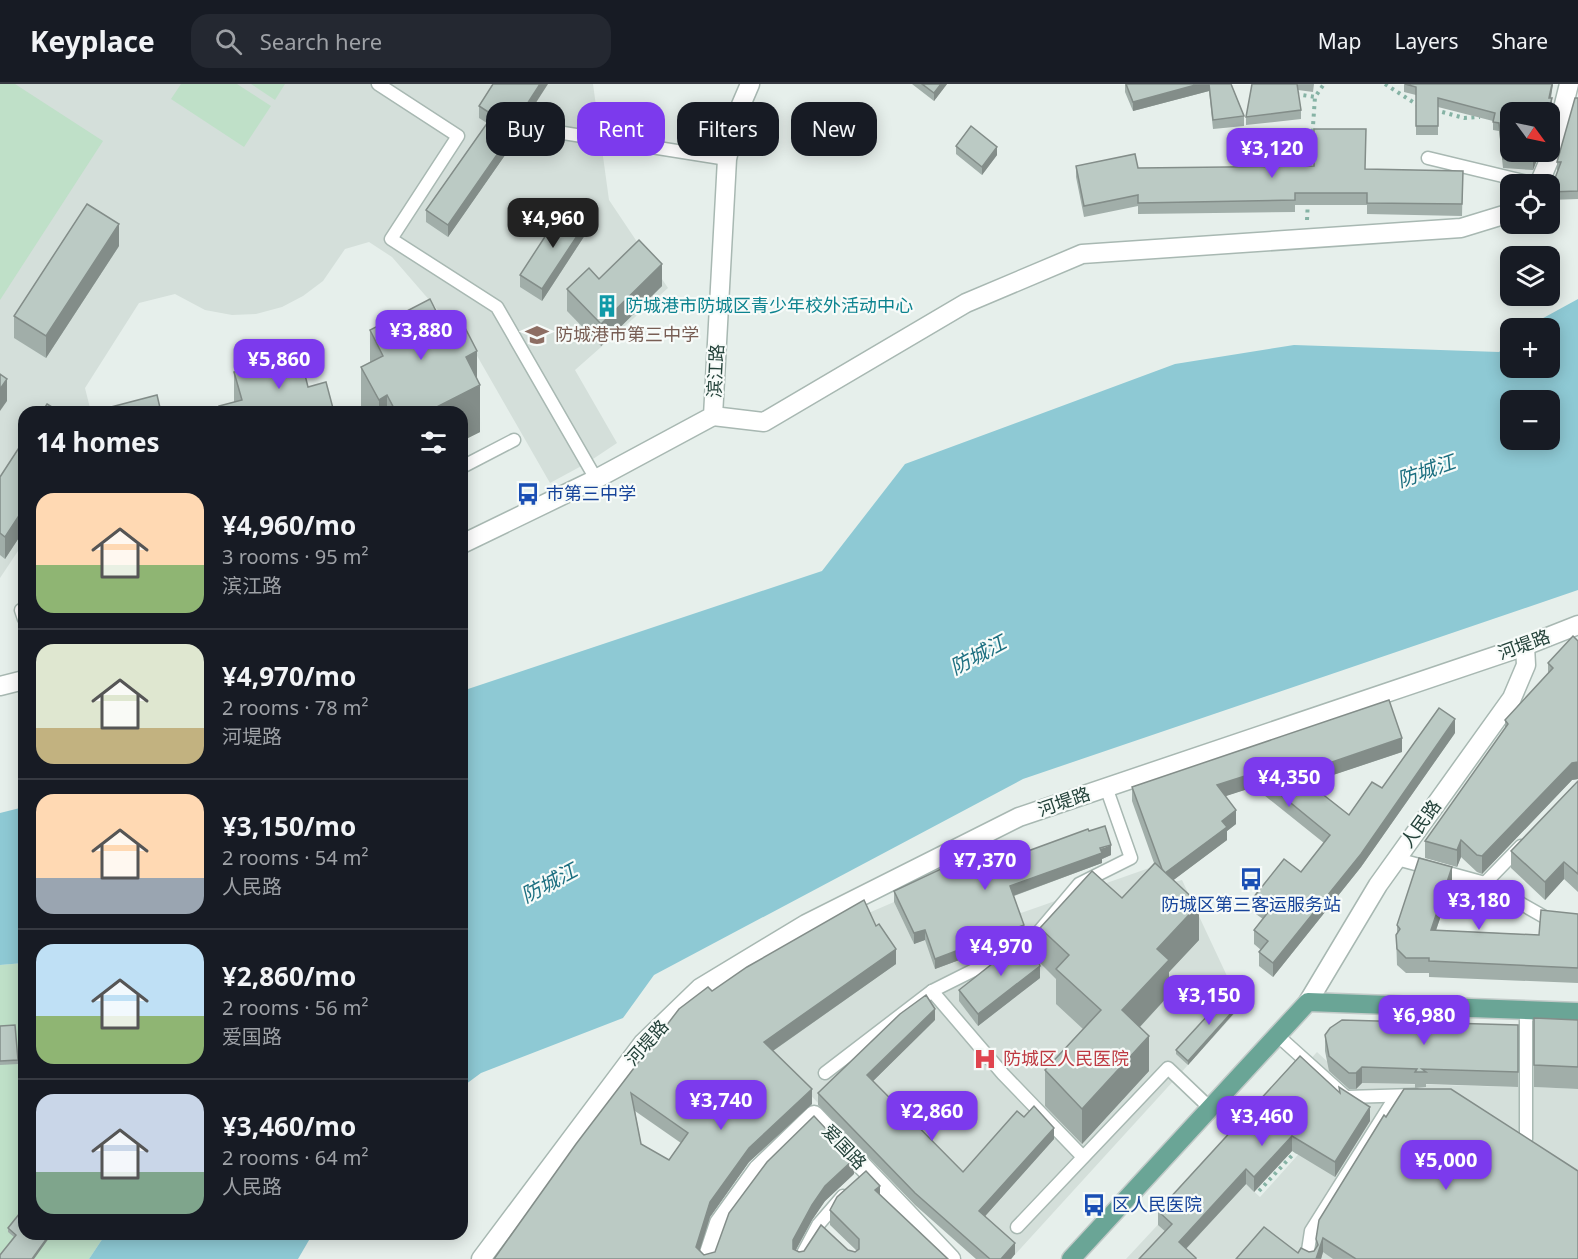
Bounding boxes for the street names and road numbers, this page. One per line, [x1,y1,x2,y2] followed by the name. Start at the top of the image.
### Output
[702,343,728,399] street label: 滨江路
[1494,624,1553,665] street label: 河堤路
[1034,781,1093,821] street label: 河堤路
[1395,795,1446,852] street label: 人民路
[619,1014,673,1070] street label: 河堤路
[817,1119,872,1174] street label: 爱国路

